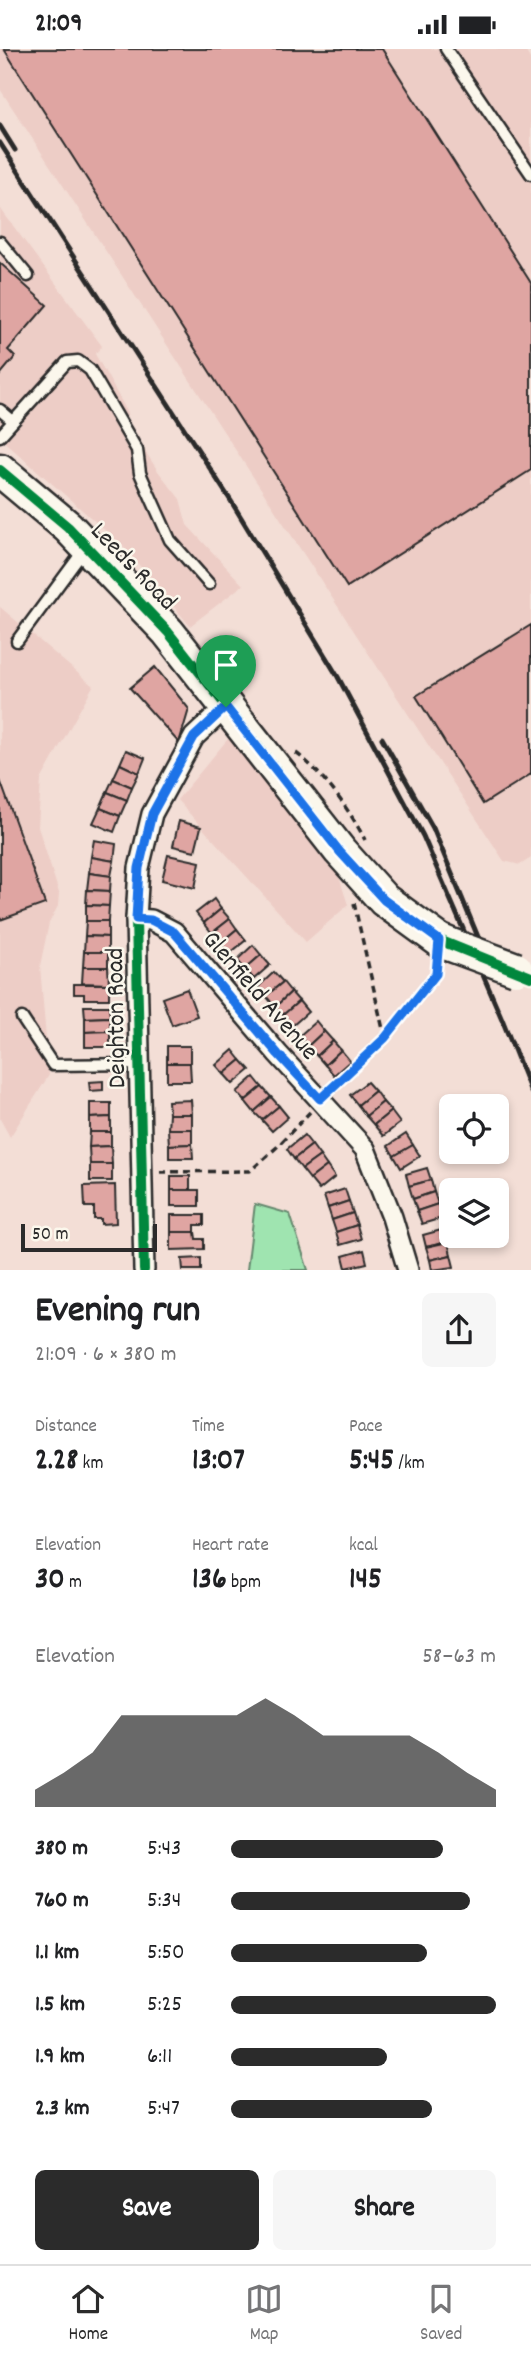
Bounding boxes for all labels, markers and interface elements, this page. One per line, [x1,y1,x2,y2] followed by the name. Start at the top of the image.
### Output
[35,6,82,43] text: 21:09
[81,515,184,620] street label: Leeds Road
[196,635,256,707] pin
[207,646,245,684] icon: arrive
[192,923,326,1069] street label: Glenfield Avenue
[98,947,137,1089] street label: Deighton Road
[439,1094,509,1248] map controls
[439,1094,509,1164] button: locate
[439,1178,509,1248] button: layers
[21,1221,158,1253] scale bar
[32,1222,69,1249] text: 50 m
[35,1285,200,1340] text: Evening run
[422,1293,496,1367] button: share
[35,1339,177,1372] text: 21:09 · 6 × 380 m
[35,1414,97,1441] text: Distance
[192,1414,225,1441] text: Time
[349,1414,383,1441] text: Pace
[35,1441,78,1484] text: 2.28
[192,1441,245,1484] text: 13:07
[349,1441,394,1484] text: 5:45
[78,1451,103,1478] text: km
[394,1451,425,1478] text: /km
[35,1533,101,1560] text: Elevation
[192,1533,269,1560] text: Heart rate
[349,1533,378,1560] text: kcal
[35,1560,65,1603] text: 30
[192,1560,227,1603] text: 136
[349,1560,382,1603] text: 145
[65,1570,82,1597] text: m
[227,1570,261,1597] text: bpm
[35,1641,115,1674] text: Elevation
[422,1641,496,1674] text: 58–63 m
[35,1833,88,1866] text: 380 m
[147,1833,181,1866] text: 5:43
[35,1885,89,1918] text: 760 m
[147,1885,181,1918] text: 5:34
[35,1937,79,1970] text: 1.1 km
[147,1937,185,1970] text: 5:50
[35,1989,85,2022] text: 1.5 km
[147,1989,182,2022] text: 5:25
[35,2041,85,2074] text: 1.9 km
[147,2041,172,2074] text: 6:11
[35,2093,90,2126] text: 2.3 km
[147,2093,180,2126] text: 5:47
[35,2170,259,2250] button: Save
[273,2170,496,2250] button: Share
[68,2280,108,2349] tab: Home
[245,2280,283,2349] tab: Map
[420,2280,463,2349] tab: Saved

